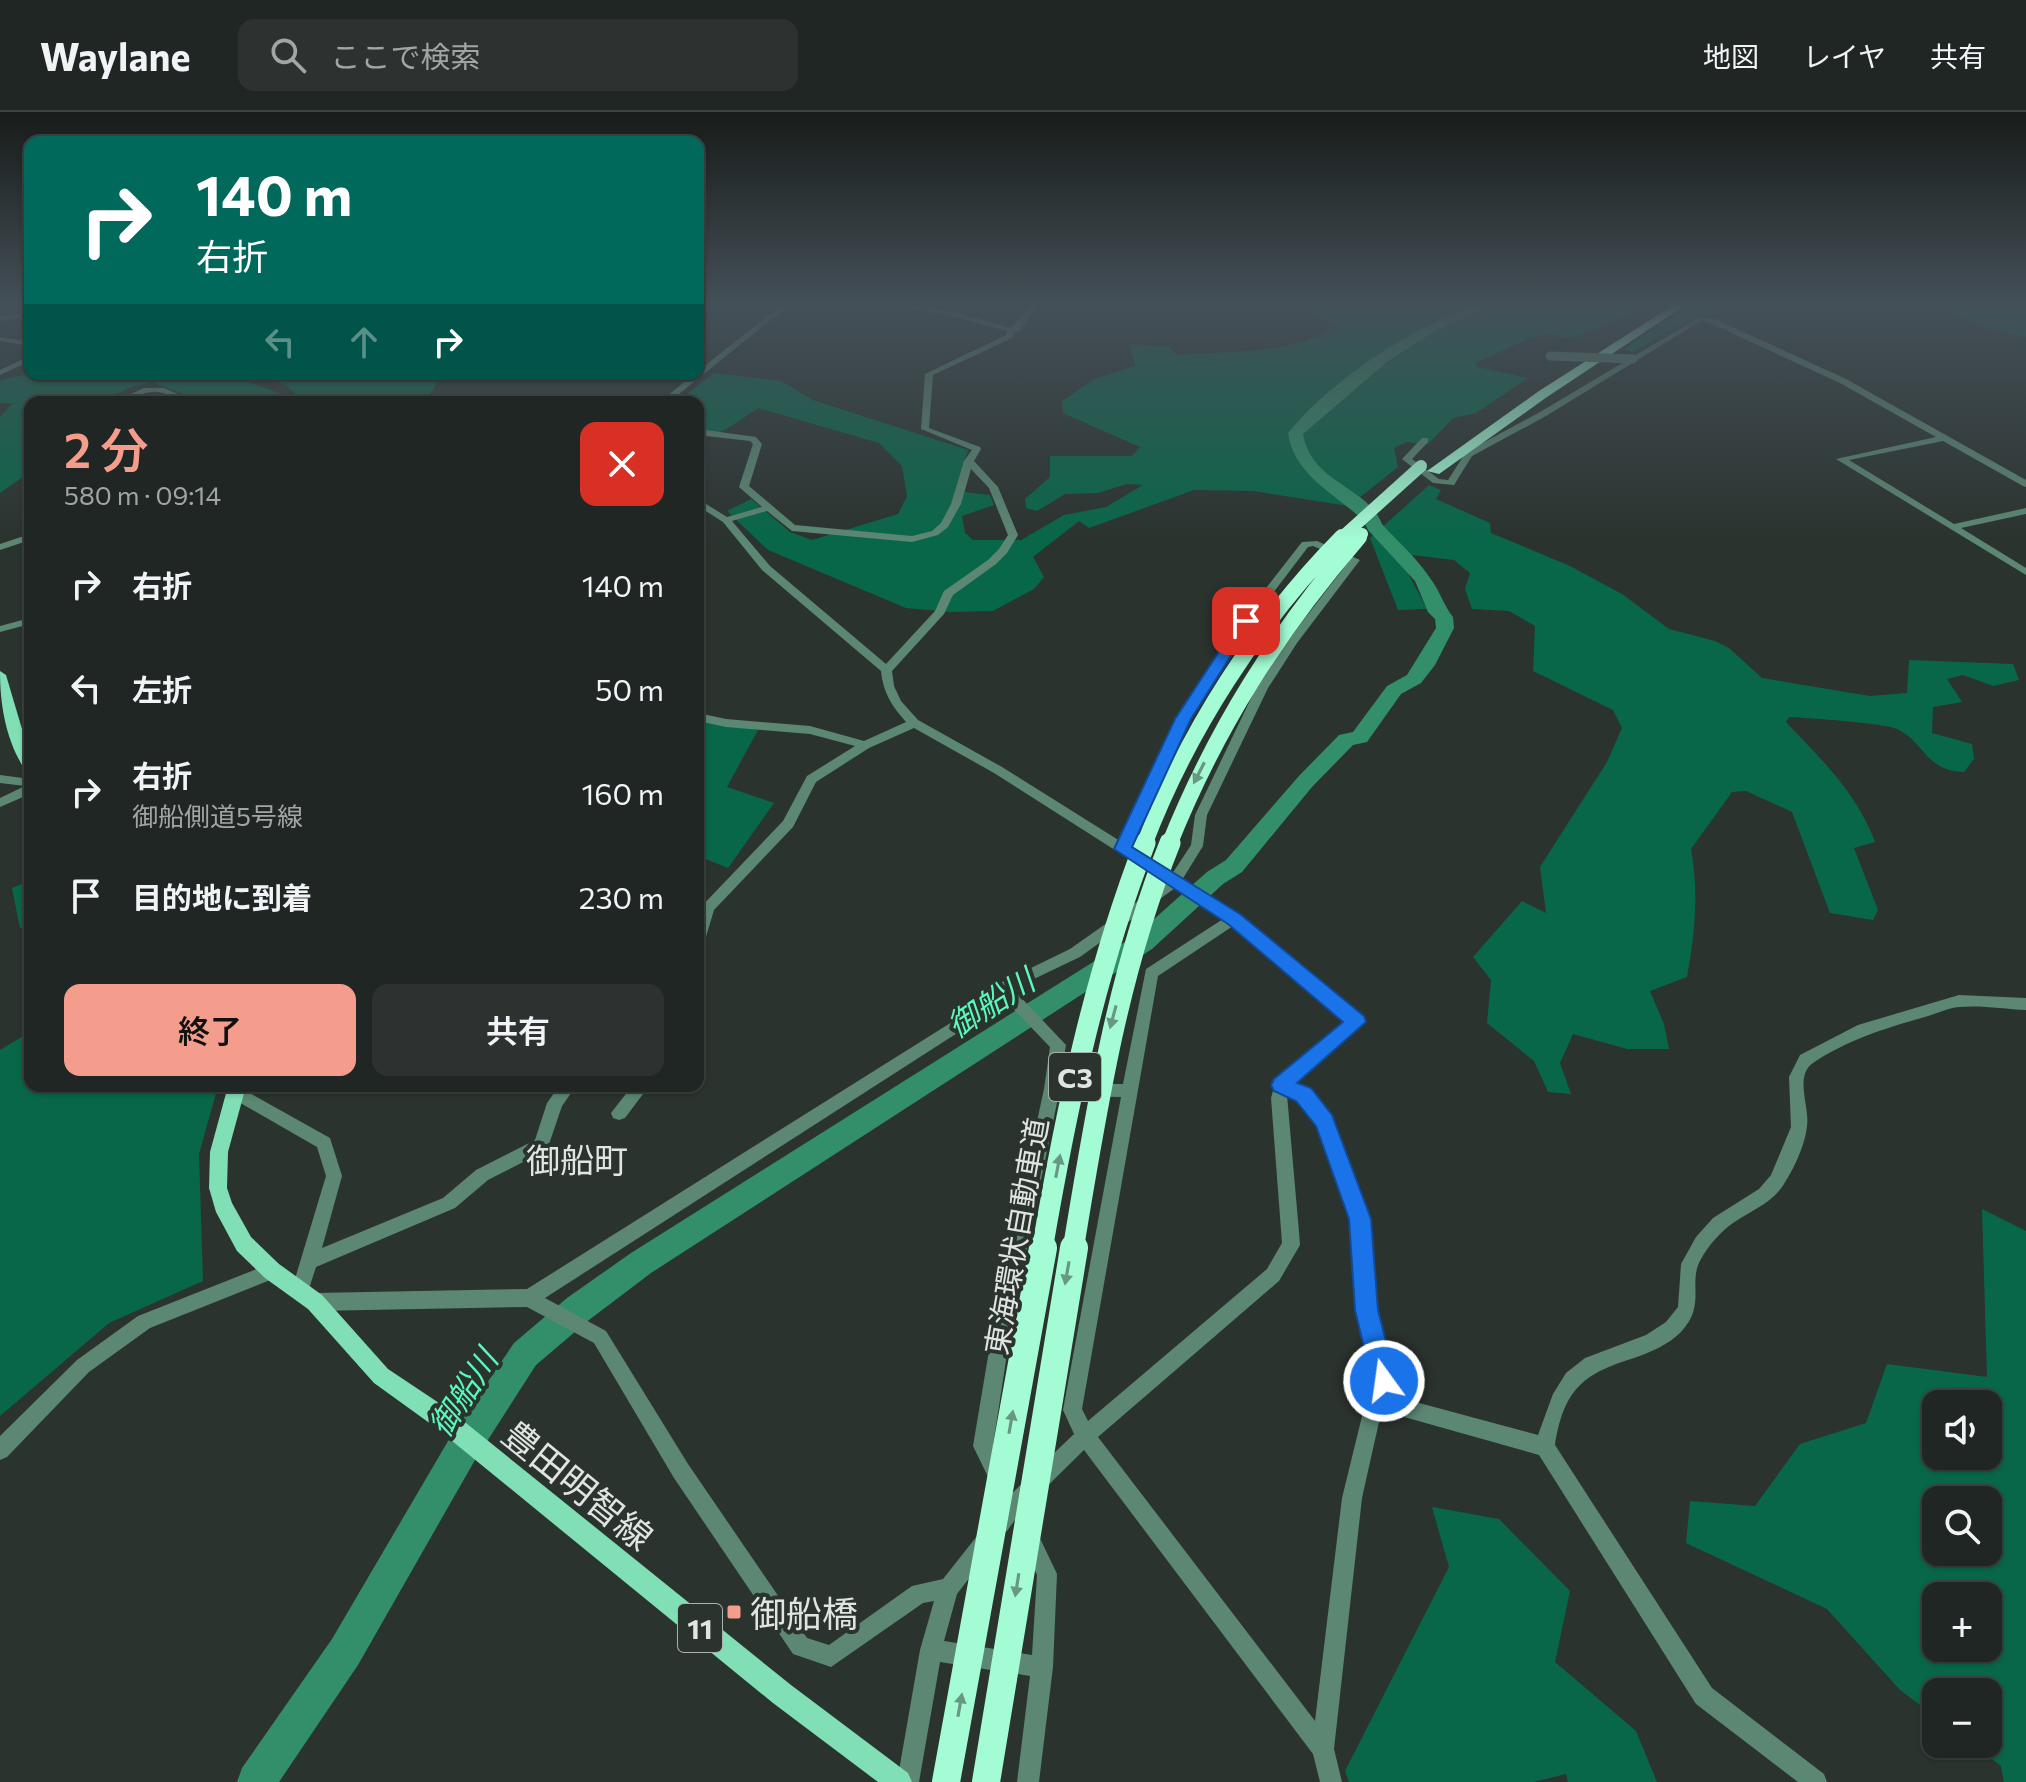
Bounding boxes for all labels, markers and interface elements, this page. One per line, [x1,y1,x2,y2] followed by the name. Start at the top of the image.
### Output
[238,19,798,91] search box
[40,32,190,79] text: Waylane
[266,33,310,77] icon: search
[330,37,480,74] text: ここで検索
[1703,39,1759,73] text: 地図
[1803,39,1886,73] text: レイヤ
[1930,39,1986,73] text: 共有
[196,159,352,228] text: 140 m
[64,168,168,272] icon: right
[196,233,268,277] text: 右折
[258,320,302,364] icon: left
[342,320,386,364] icon: ahead
[426,320,470,364] icon: right
[64,419,148,478] text: 2 分
[580,422,664,506] button: close
[64,479,221,510] text: 580 m · 09:14
[64,562,108,606] icon: right
[132,566,192,603] text: 右折
[582,566,664,603] text: 140 m
[1212,587,1280,655] pin
[1224,599,1268,643] icon: arrive
[64,666,108,710] icon: left
[132,670,192,707] text: 左折
[595,670,664,707] text: 50 m
[132,756,192,793] text: 右折
[1192,761,1206,784] one-way arrow
[64,770,108,814] icon: right
[581,774,664,811] text: 160 m
[132,800,303,831] text: 御船側道5号線
[64,874,108,918] icon: arrive
[132,878,312,915] text: 目的地に到着
[579,878,664,915] text: 230 m
[939,957,1044,1045] water label: 御船川
[64,984,356,1076] button: 終了
[372,984,664,1076] button: 共有
[1107,1005,1119,1030] one-way arrow
[1049,1053,1101,1101] road number: C3
[976,1115,1054,1357] street label: 東海環状自動車道
[526,1138,628,1180] district label: 御船町
[1052,1153,1064,1178] one-way arrow
[1060,1261,1072,1286] one-way arrow
[419,1338,507,1443] water label: 御船川
[1342,1339,1426,1423] position arrow
[1922,1390,2002,1758] map controls
[1922,1390,2002,1470] button: sound
[1006,1409,1018,1434] one-way arrow
[495,1410,663,1558] street label: 豊田明智線
[1922,1486,2002,1566] button: search
[1010,1573,1023,1598] one-way arrow
[1922,1582,2002,1662] button: +
[750,1590,858,1634] place label: 御船橋
[725,1603,743,1621] marker: 御船橋
[678,1604,722,1652] road number: 11
[1922,1678,2002,1758] button: −
[954,1692,966,1717] one-way arrow

